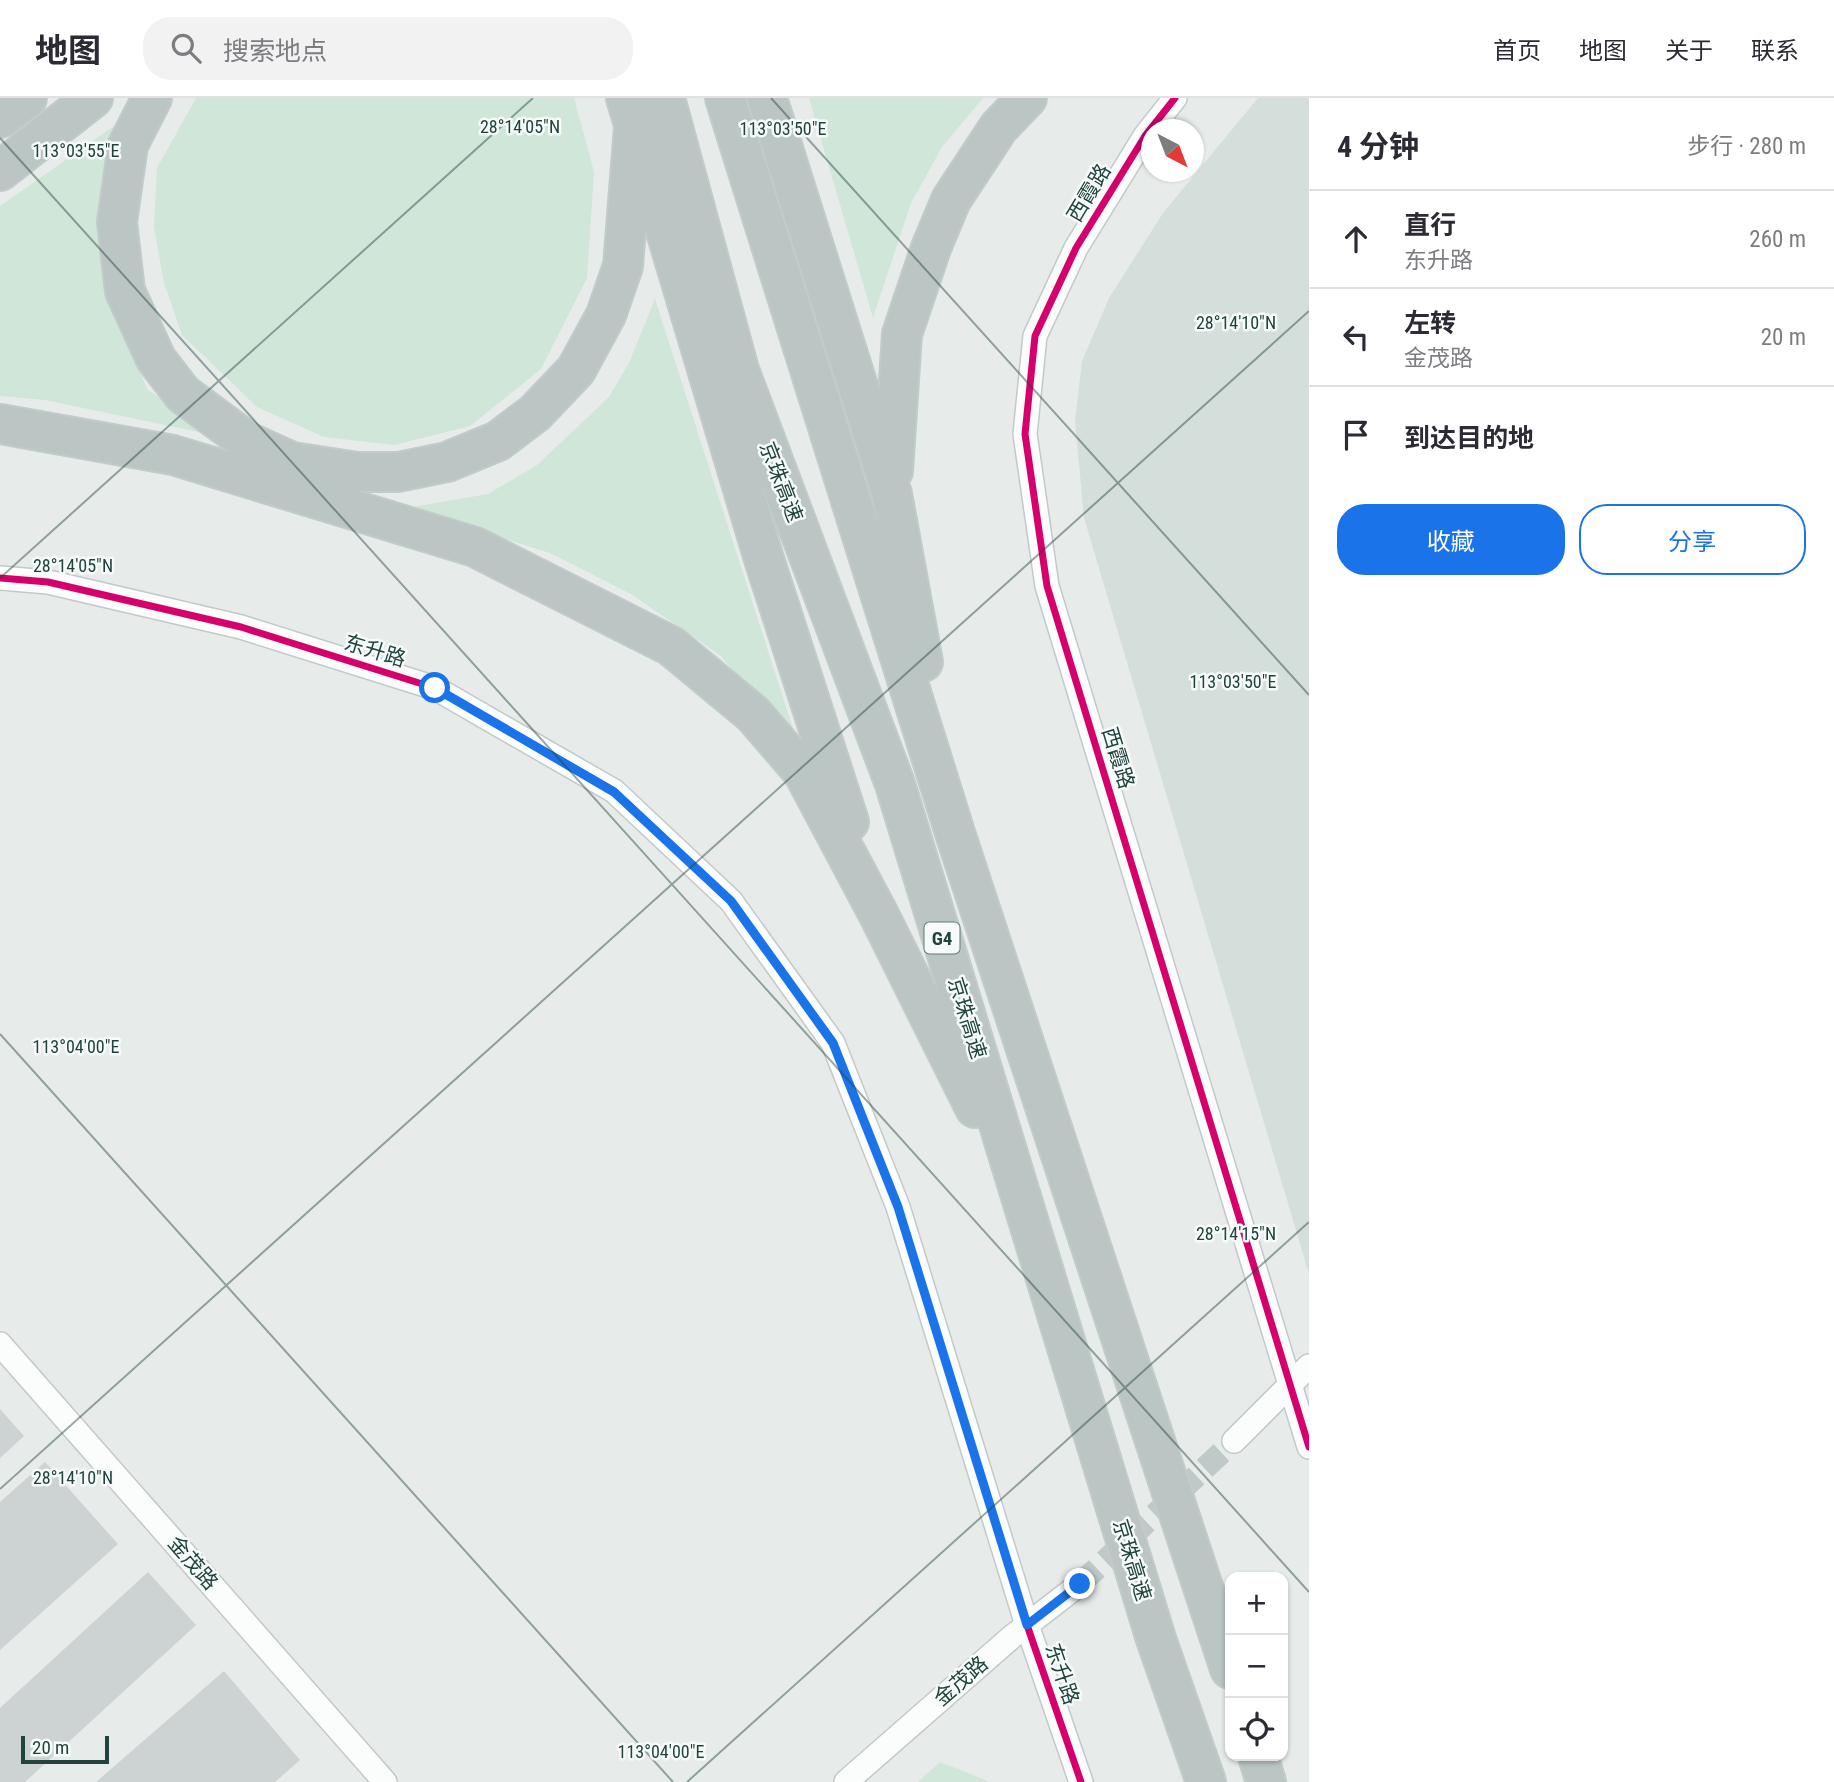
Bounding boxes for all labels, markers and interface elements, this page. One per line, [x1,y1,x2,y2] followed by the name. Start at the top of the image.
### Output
[143,17,633,80] search box
[167,29,205,67] icon: search
[35,31,101,70] text: 地图
[223,36,327,66] text: 搜索地点
[1493,37,1541,65] text: 首页
[1579,37,1627,65] text: 地图
[1665,37,1713,65] text: 关于
[1751,37,1799,65] text: 联系
[480,116,560,137] text: 28°14'05"N
[740,118,826,139] text: 113°03'50"E
[1141,119,1204,182] north arrow
[1337,129,1419,164] text: 4 分钟
[1687,133,1806,160] text: 步行 · 280 m
[33,140,119,161] text: 113°03'55"E
[1062,160,1116,226] street label: 西霞路
[1404,210,1456,240] text: 直行
[1337,220,1375,258] icon: ahead
[1749,226,1806,253] text: 260 m
[1404,247,1473,274] text: 东升路
[1404,308,1456,338] text: 左转
[1196,312,1276,333] text: 28°14'10"N
[1337,318,1375,356] icon: left
[1761,324,1806,351] text: 20 m
[1404,345,1473,372] text: 金茂路
[1337,416,1375,454] icon: arrive
[1404,423,1534,453] text: 到达目的地
[755,438,807,526] street label: 京珠高速
[1337,504,1565,575] button: 收藏
[1579,504,1806,575] button: 分享
[33,555,113,576] text: 28°14'05"N
[341,630,409,672] street label: 东升路
[1190,671,1276,692] text: 113°03'50"E
[419,672,450,703] route start
[1097,724,1139,792] street label: 西霞路
[925,922,960,954] road number: G4
[943,974,991,1062] street label: 京珠高速
[33,1036,119,1057] text: 113°04'00"E
[1196,1223,1276,1244] text: 28°14'15"N
[33,1467,113,1488] text: 28°14'10"N
[1108,1516,1156,1604] street label: 京珠高速
[163,1531,223,1595] street label: 金茂路
[1064,1568,1095,1599] route end
[1225,1572,1288,1761] map controls
[1225,1572,1288,1635] button: +
[1225,1635,1288,1698] button: −
[1040,1640,1084,1708] street label: 东升路
[929,1651,993,1711] street label: 金茂路
[1225,1698,1288,1761] button: locate
[21,1733,108,1765] scale bar
[32,1736,69,1759] text: 20 m
[618,1741,704,1762] text: 113°04'00"E

